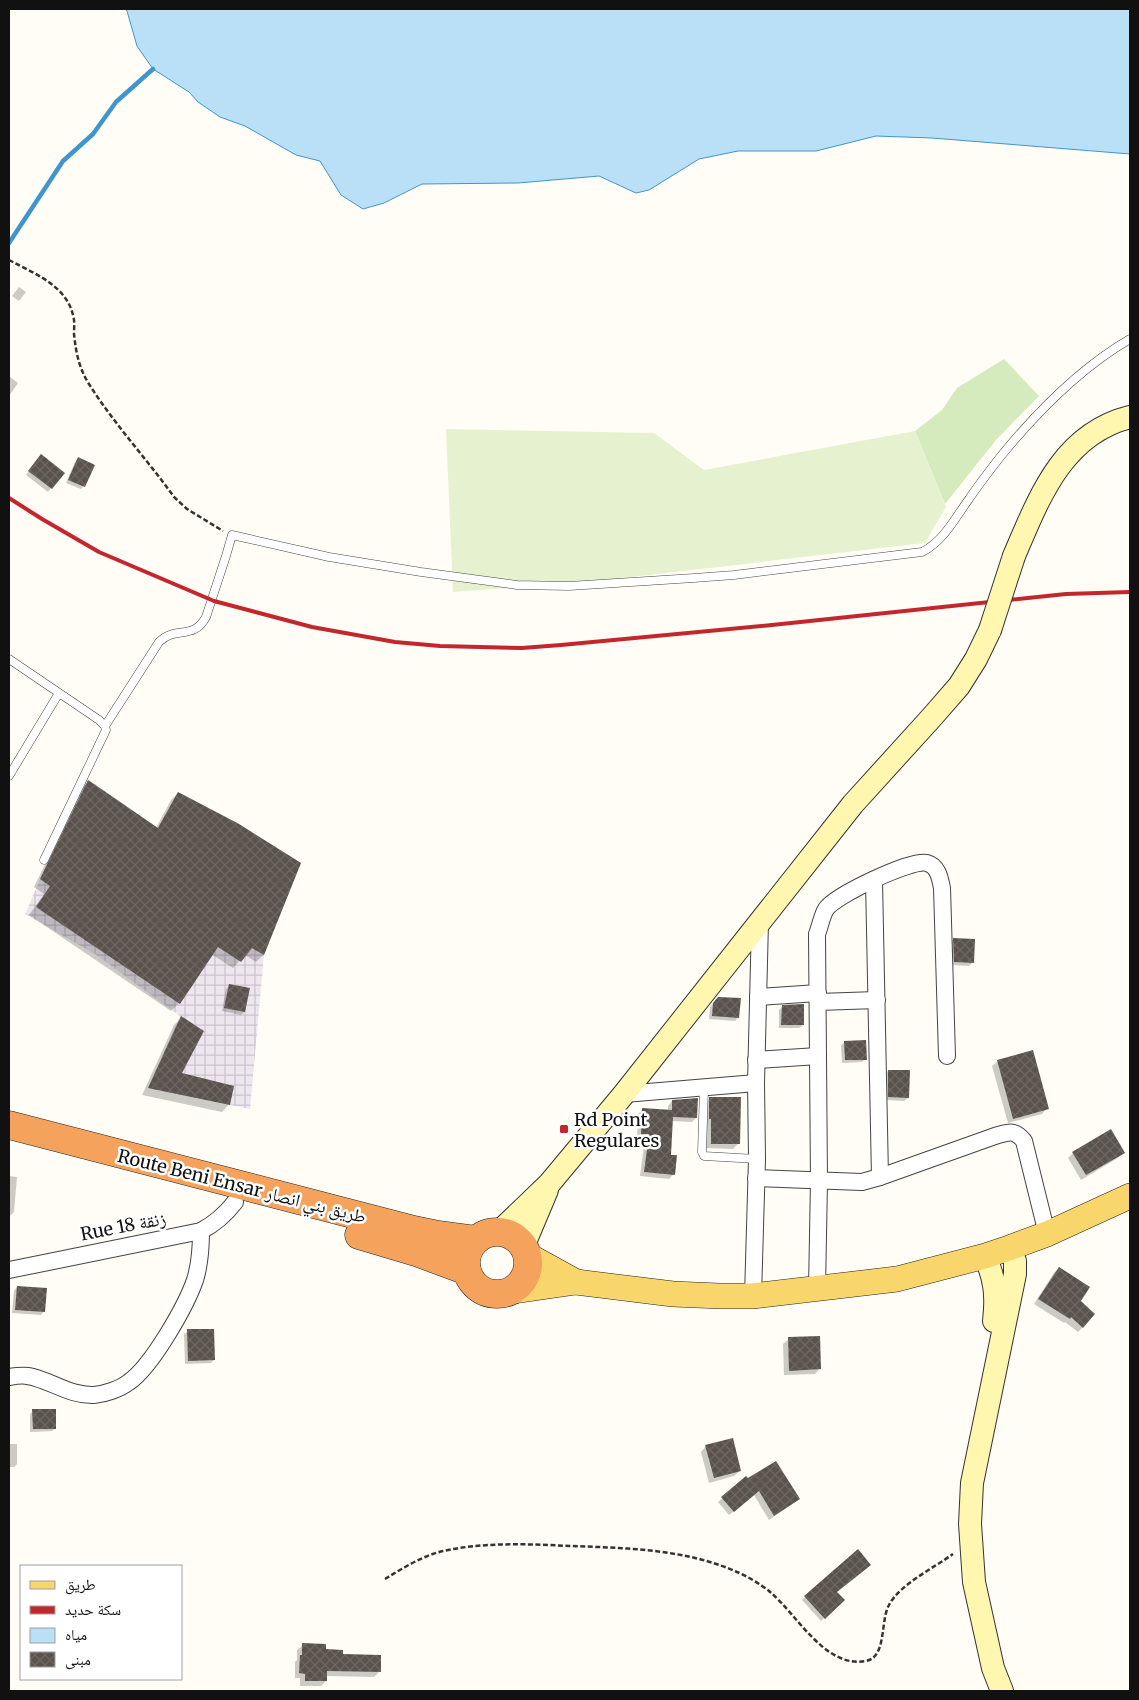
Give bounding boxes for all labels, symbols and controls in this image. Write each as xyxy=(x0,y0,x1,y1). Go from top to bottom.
place label: Rd Point Regulares xyxy=(574,1108,660,1152)
marker: Rd Point Regulares xyxy=(558,1123,570,1135)
street label: Route Beni Ensar طريق بني انصار xyxy=(114,1144,369,1232)
street label: Rue 18 زنقة xyxy=(78,1206,168,1246)
legend xyxy=(20,1565,182,1680)
text: طريق xyxy=(65,1575,96,1595)
text: سكة حديد xyxy=(65,1600,121,1619)
text: مياه xyxy=(65,1625,87,1644)
text: مبنى xyxy=(65,1650,91,1670)

